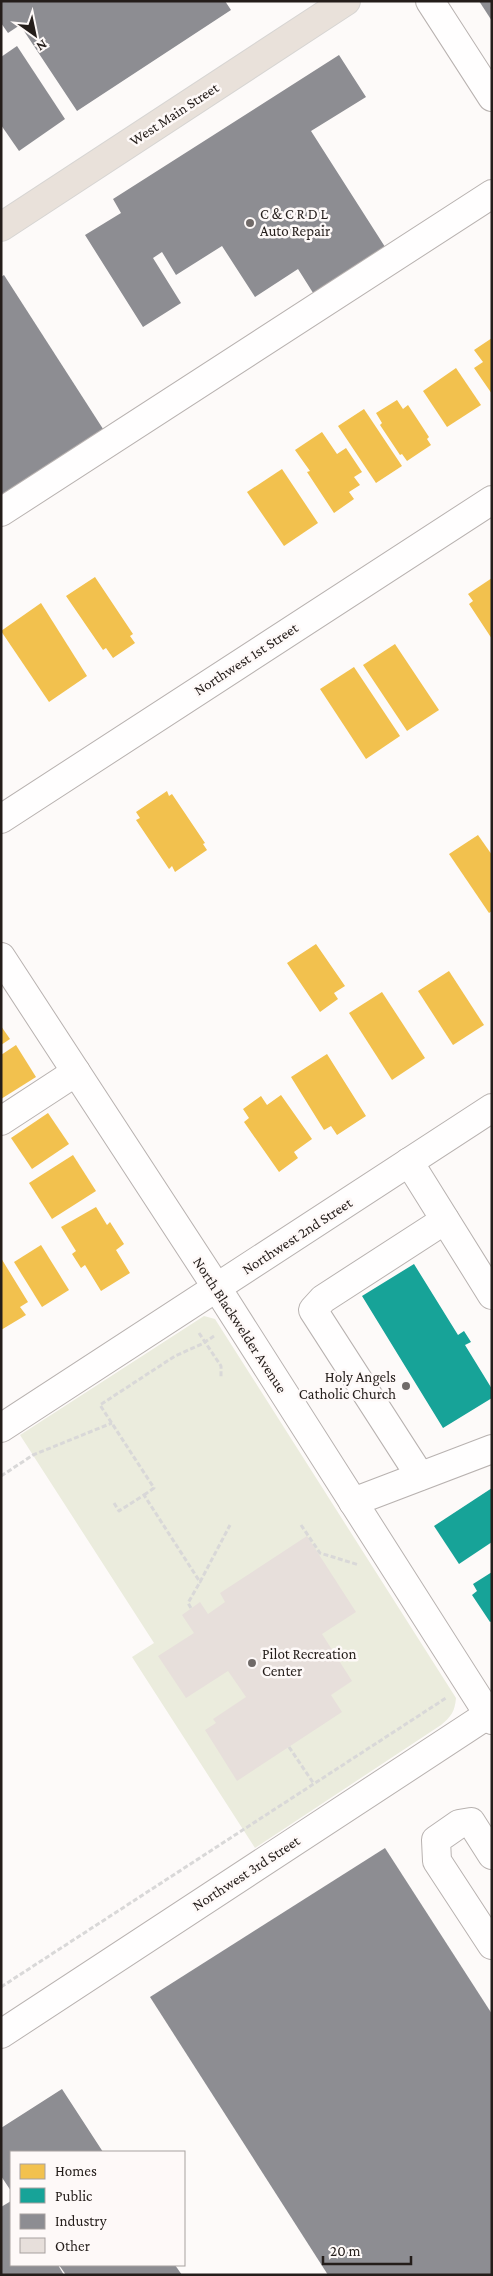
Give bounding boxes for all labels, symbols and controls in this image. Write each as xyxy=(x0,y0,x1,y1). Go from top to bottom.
north arrow xyxy=(10,10,60,60)
text: N xyxy=(33,37,50,55)
street label: West Main Street xyxy=(127,79,222,149)
place label: C & C R D L Auto Repair xyxy=(260,206,331,240)
marker: C & C R D L Auto Repair xyxy=(244,217,256,229)
street label: Northwest 1st Street xyxy=(191,619,302,699)
street label: Northwest 2nd Street xyxy=(239,1194,356,1277)
street label: North Blackwelder Avenue xyxy=(190,1254,290,1396)
place label: Holy Angels Catholic Church xyxy=(299,1369,396,1402)
marker: Holy Angels Catholic Church xyxy=(400,1380,412,1392)
place label: Pilot Recreation Center xyxy=(262,1646,357,1679)
marker: Pilot Recreation Center xyxy=(246,1657,258,1669)
street label: Northwest 3rd Street xyxy=(189,1832,303,1914)
legend xyxy=(10,2151,185,2266)
text: Homes xyxy=(55,2163,97,2179)
text: Public xyxy=(55,2188,93,2204)
text: Industry xyxy=(55,2213,107,2230)
scale bar xyxy=(323,2234,410,2266)
text: Other xyxy=(55,2238,91,2254)
text: 20 m xyxy=(330,2243,361,2259)

